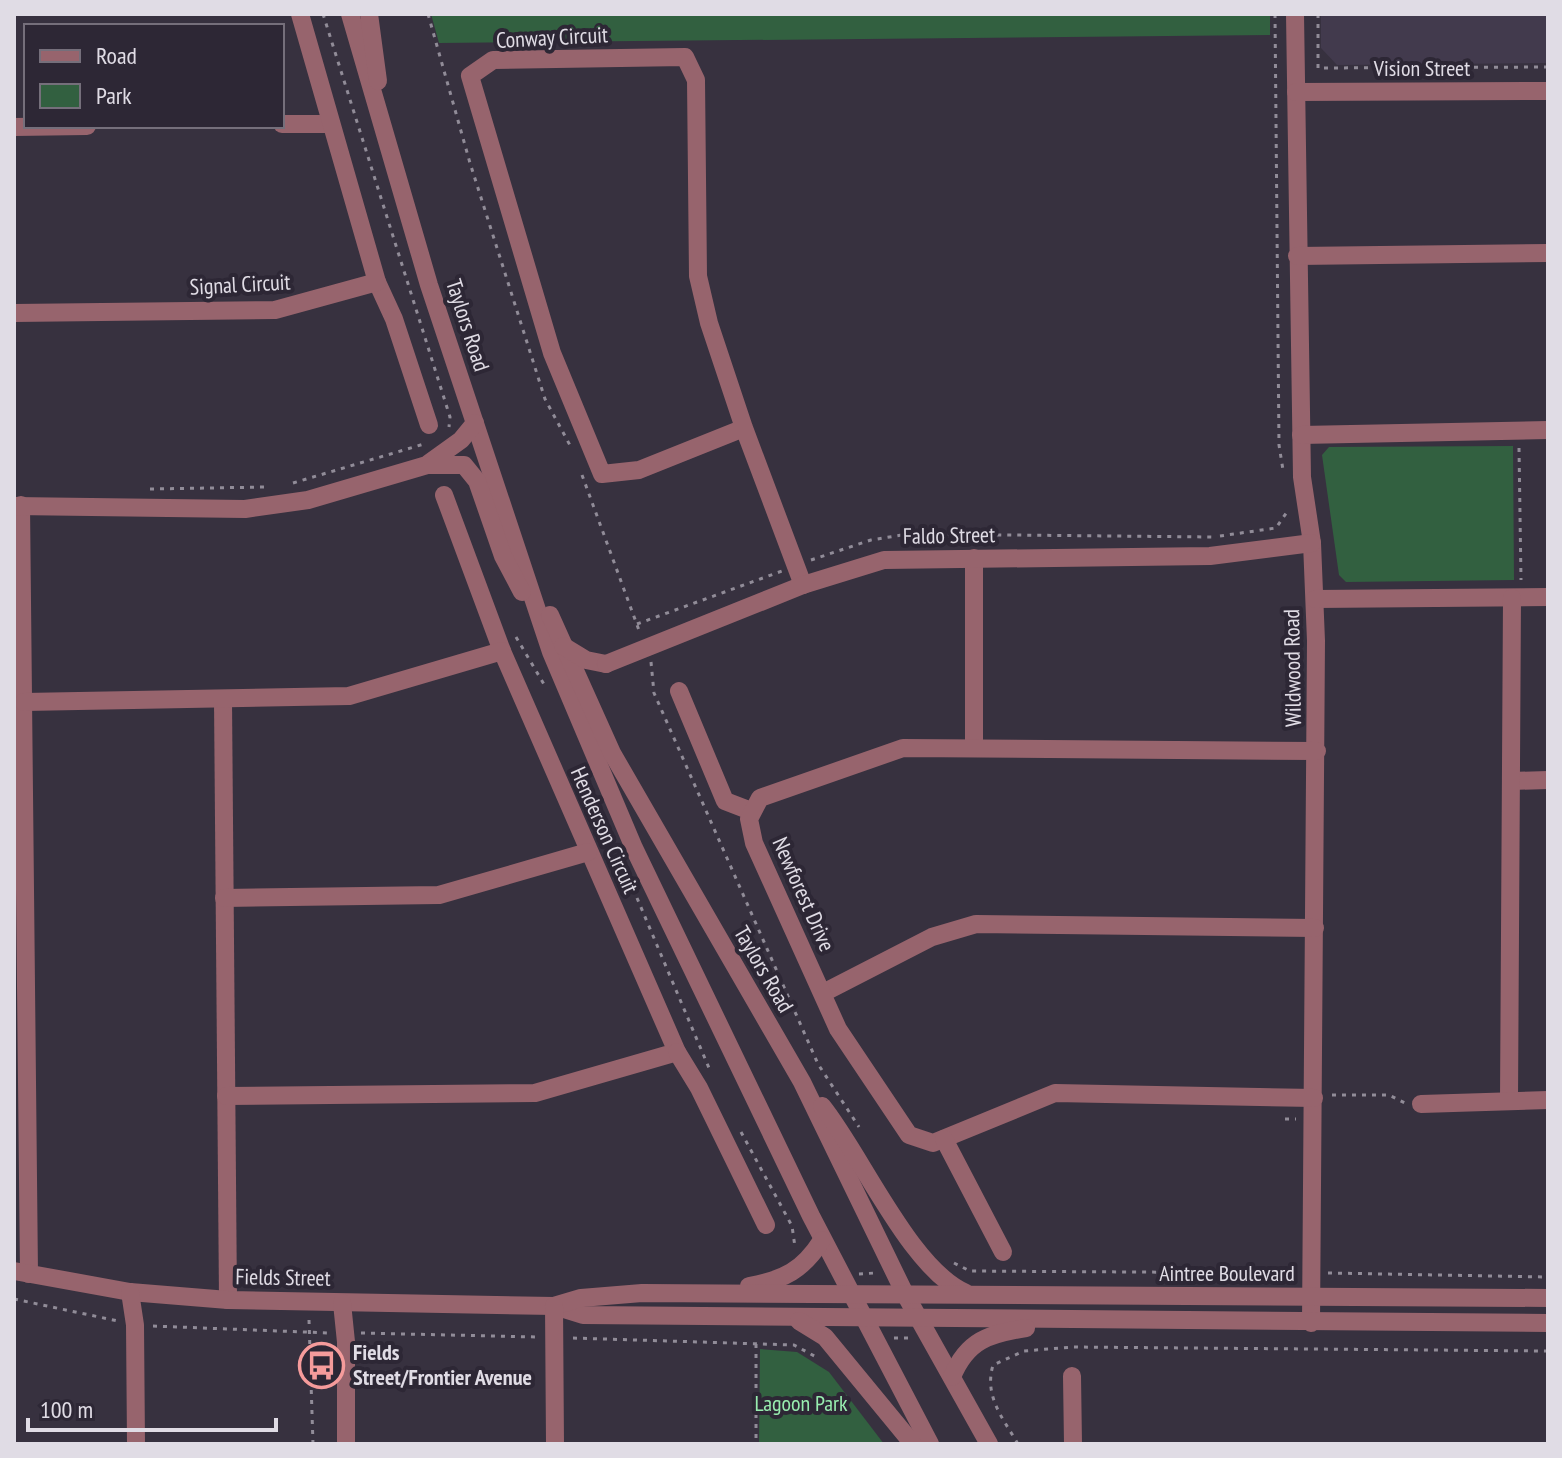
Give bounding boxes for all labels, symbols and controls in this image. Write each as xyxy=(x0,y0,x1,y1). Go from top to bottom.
street label: Conway Circuit xyxy=(495,20,609,54)
legend xyxy=(24,24,284,128)
text: Road xyxy=(96,40,137,71)
street label: Vision Street xyxy=(1373,54,1470,82)
text: Park xyxy=(96,80,132,111)
street label: Signal Circuit xyxy=(189,267,291,301)
street label: Taylors Road xyxy=(440,275,496,375)
street label: Faldo Street xyxy=(903,520,995,550)
street label: Wildwood Road xyxy=(1277,609,1307,727)
street label: Henderson Circuit xyxy=(565,762,645,898)
street label: Newforest Drive xyxy=(766,833,842,955)
street label: Taylors Road xyxy=(728,921,800,1017)
street label: Aintree Boulevard xyxy=(1159,1259,1295,1287)
street label: Fields Street xyxy=(235,1262,331,1292)
place label: Fields Street/Frontier Avenue xyxy=(353,1338,532,1391)
bus stop icon: Fields Street/Frontier Avenue xyxy=(298,1341,346,1389)
scale bar xyxy=(28,1382,276,1432)
park label: Lagoon Park xyxy=(754,1389,848,1417)
text: 100 m xyxy=(40,1394,93,1425)

